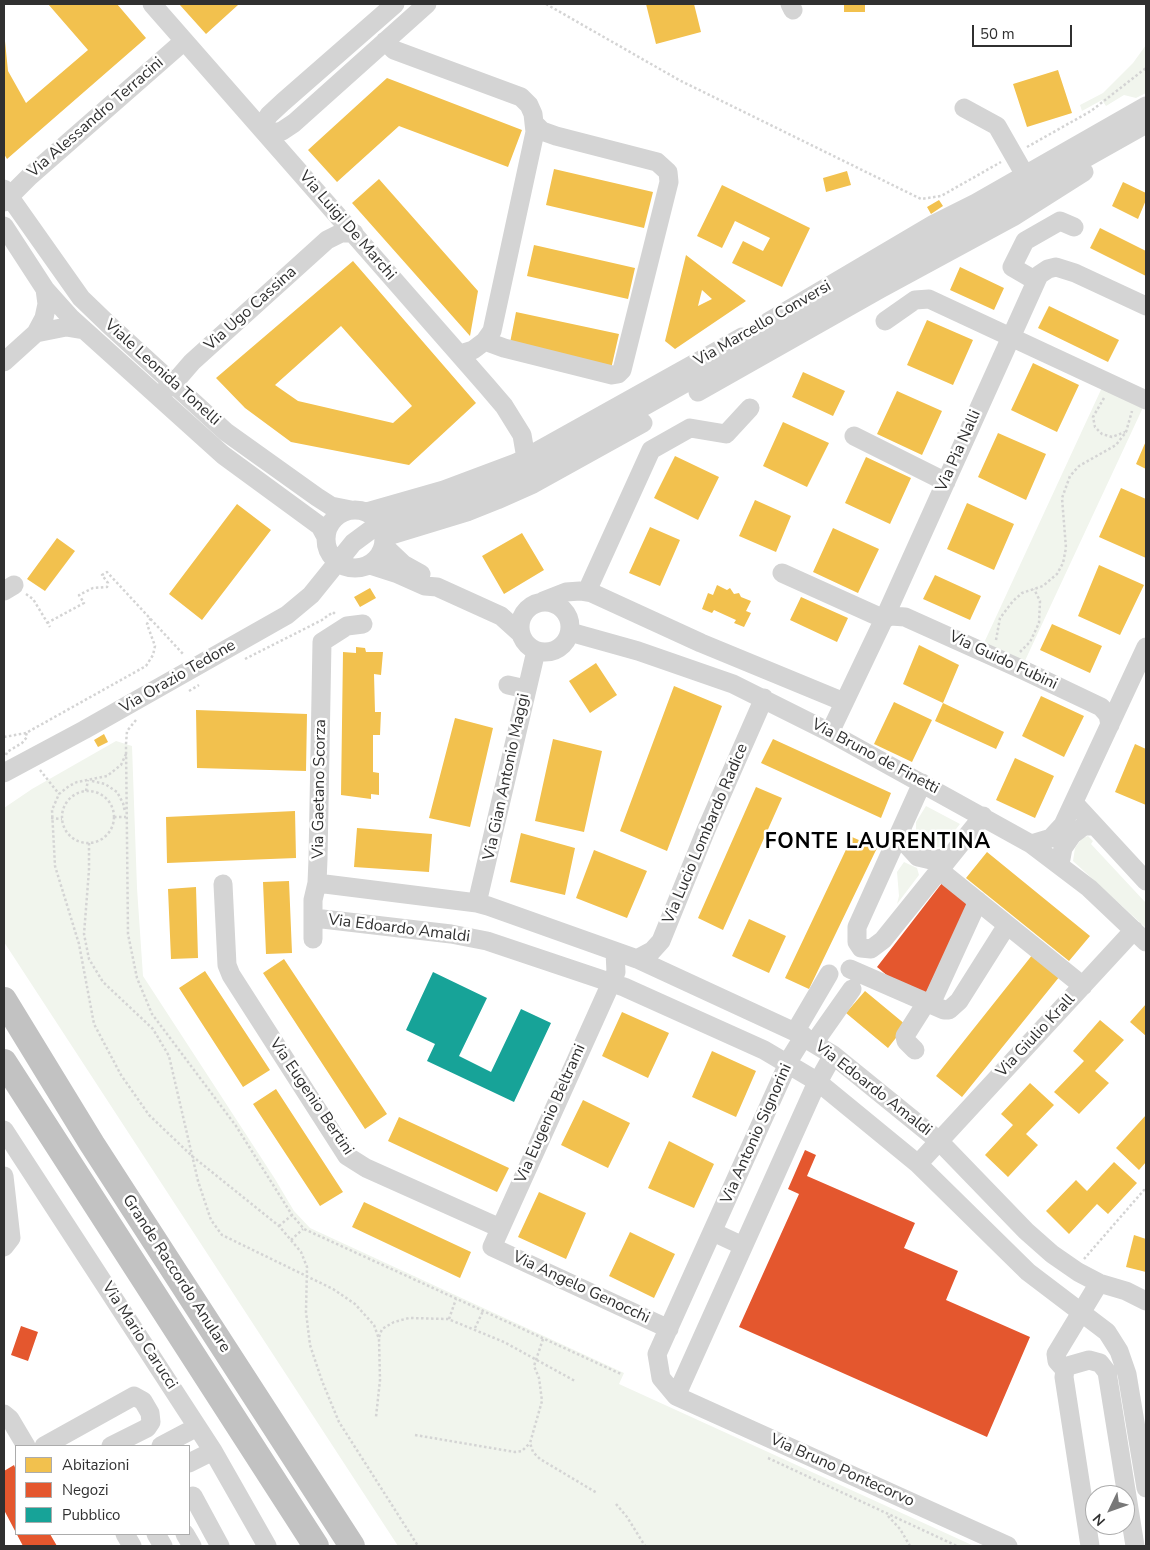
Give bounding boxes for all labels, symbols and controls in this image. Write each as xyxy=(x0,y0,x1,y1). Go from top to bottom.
scale bar xyxy=(975,15,1075,47)
text: 50 m xyxy=(980,24,1015,44)
street label: Via Alessandro Terracini xyxy=(24,54,168,182)
street label: Via Luigi De Marchi xyxy=(294,168,400,284)
street label: Via Ugo Cassina xyxy=(201,263,301,355)
street label: Via Marcello Conversi xyxy=(691,277,835,371)
street label: Viale Leonida Tonelli xyxy=(100,316,224,430)
street label: Via Pia Nalli xyxy=(932,407,986,495)
street label: Via Guido Fubini xyxy=(946,627,1060,695)
street label: Via Orazio Tedone xyxy=(117,636,239,718)
street label: Via Gian Antonio Maggi xyxy=(480,692,534,862)
street label: Via Bruno de Finetti xyxy=(808,715,942,799)
street label: Via Gaetano Scorza xyxy=(309,719,331,859)
street label: Via Lucio Lombardo Radice xyxy=(659,741,753,927)
district label: FONTE LAURENTINA xyxy=(763,830,993,856)
street label: Via Edoardo Amaldi xyxy=(327,911,471,947)
street label: Via Giulio Krall xyxy=(993,990,1079,1082)
street label: Via Eugenio Bertini xyxy=(265,1035,357,1159)
street label: Via Edoardo Amaldi xyxy=(811,1037,935,1141)
street label: Via Eugenio Beltrami xyxy=(512,1041,590,1187)
street label: Via Antonio Signorini xyxy=(717,1061,797,1207)
street label: Grande Raccordo Anulare xyxy=(118,1191,234,1357)
street label: Via Angelo Genocchi xyxy=(509,1248,653,1328)
street label: Via Mario Carucci xyxy=(97,1279,181,1393)
street label: Via Bruno Pontecorvo xyxy=(767,1430,917,1512)
legend xyxy=(15,1445,190,1535)
text: Abitazioni xyxy=(62,1455,129,1475)
text: Negozi xyxy=(62,1480,109,1500)
north arrow xyxy=(1085,1485,1135,1535)
text: Pubblico xyxy=(62,1505,120,1525)
text: N xyxy=(1089,1509,1110,1530)

